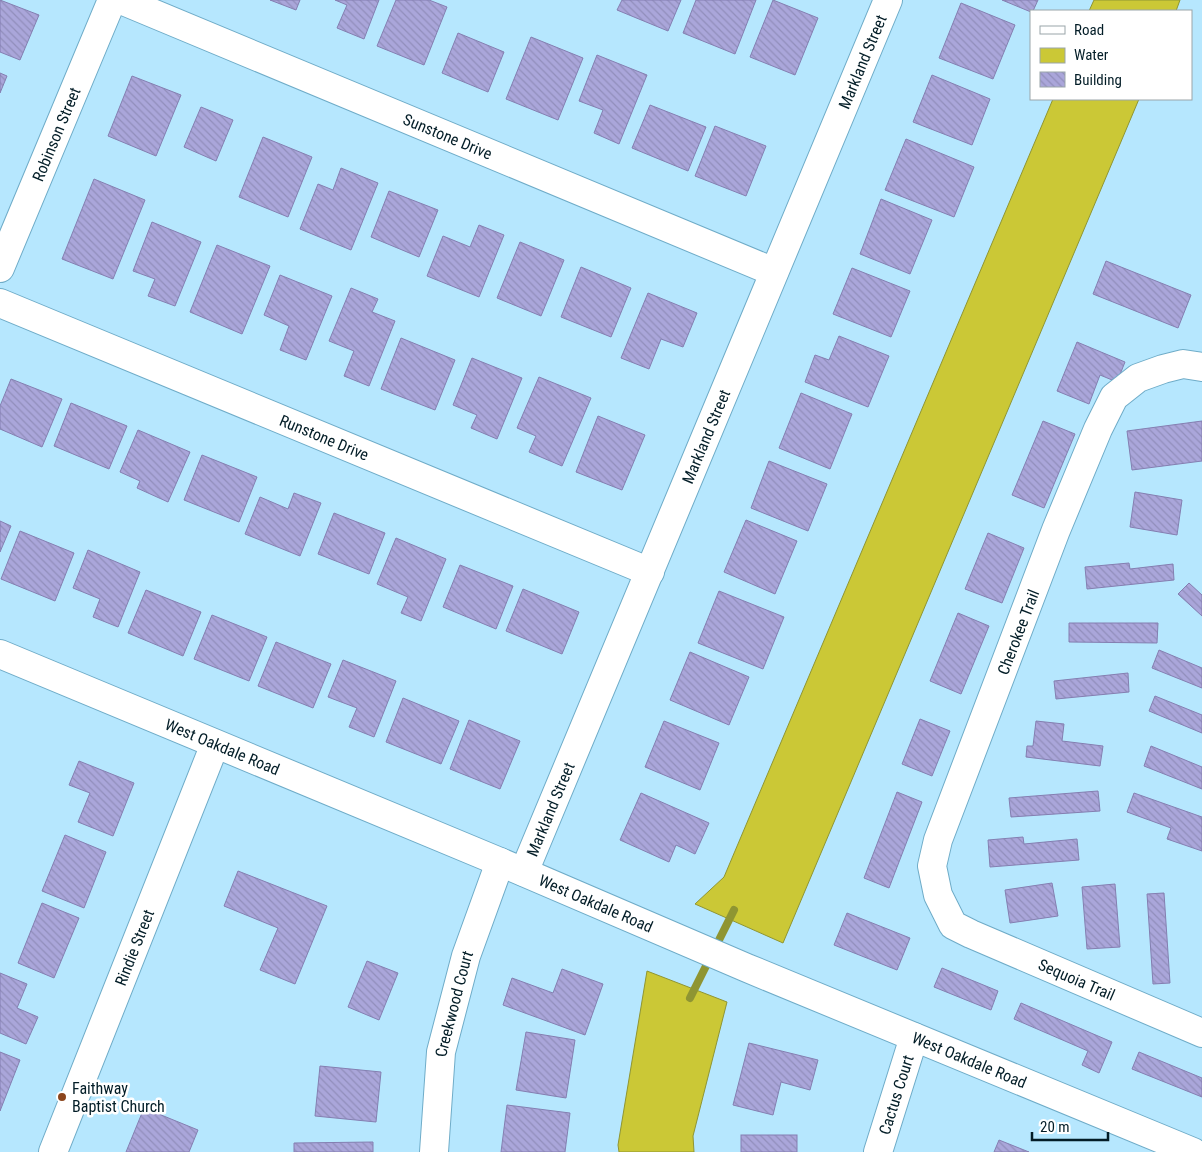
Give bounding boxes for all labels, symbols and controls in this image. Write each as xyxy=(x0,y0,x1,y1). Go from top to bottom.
legend xyxy=(1030,10,1192,100)
street label: Markland Street xyxy=(835,12,891,112)
text: Road xyxy=(1074,21,1104,39)
text: Water xyxy=(1074,46,1109,64)
text: Building xyxy=(1074,71,1122,89)
street label: Robinson Street xyxy=(28,84,85,184)
street label: Sunstone Drive xyxy=(400,110,495,164)
street label: Markland Street xyxy=(678,387,734,486)
street label: Runstone Drive xyxy=(277,411,372,465)
street label: Cherokee Trail xyxy=(994,587,1043,677)
street label: West Oakdale Road xyxy=(162,715,282,779)
street label: Markland Street xyxy=(523,759,579,859)
street label: West Oakdale Road xyxy=(536,871,656,936)
street label: Rindie Street xyxy=(111,907,158,988)
street label: Creekwood Court xyxy=(432,948,477,1057)
street label: Sequoia Trail xyxy=(1035,955,1118,1005)
street label: West Oakdale Road xyxy=(909,1028,1029,1092)
street label: Cactus Court xyxy=(875,1052,918,1137)
place label: Faithway Baptist Church xyxy=(72,1079,165,1116)
marker: Faithway Baptist Church xyxy=(56,1091,68,1103)
scale bar xyxy=(1032,1110,1108,1142)
text: 20 m xyxy=(1040,1118,1070,1136)

